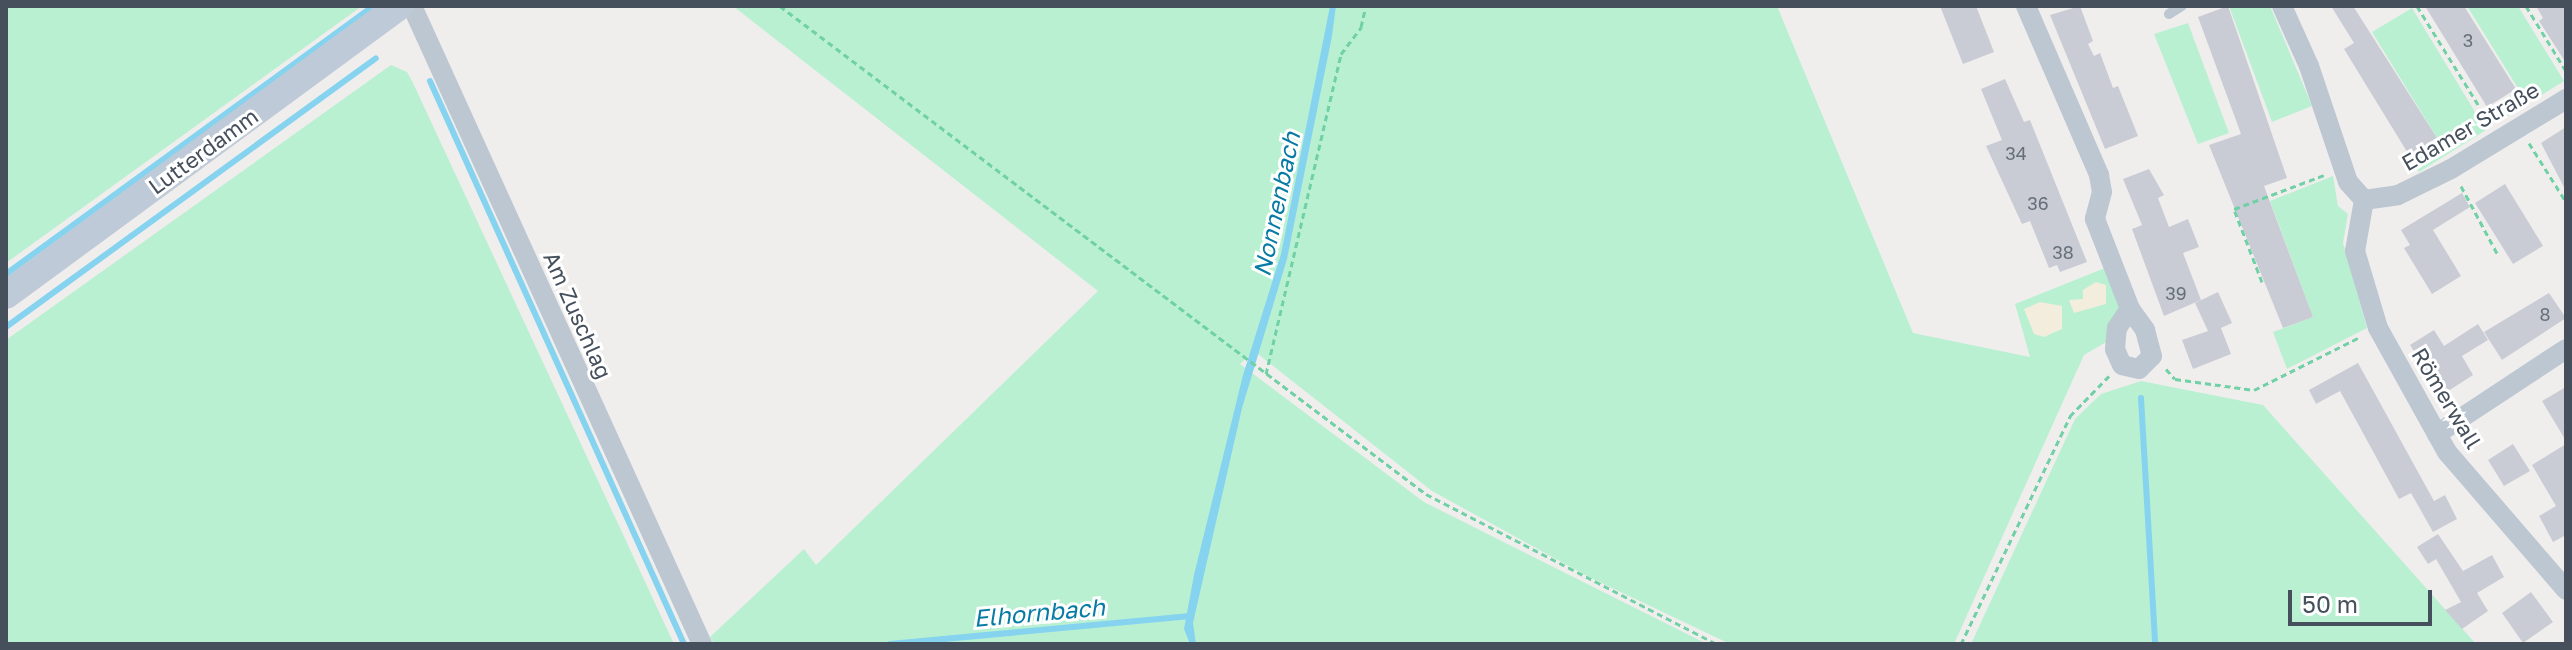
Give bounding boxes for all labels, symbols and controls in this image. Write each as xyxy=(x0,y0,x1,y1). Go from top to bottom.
house number: 3 xyxy=(2463,29,2473,51)
street label: Edamer Straße xyxy=(2397,76,2543,176)
street label: Lutterdamm xyxy=(143,102,263,200)
water label: Nonnenbach xyxy=(1247,129,1305,279)
house number: 34 xyxy=(2005,142,2027,164)
house number: 36 xyxy=(2027,192,2049,214)
house number: 38 xyxy=(2052,241,2074,263)
street label: Am Zuschlag xyxy=(538,248,618,382)
house number: 39 xyxy=(2165,282,2187,304)
house number: 8 xyxy=(2540,303,2550,325)
street label: Römerwall xyxy=(2407,343,2487,453)
scale bar xyxy=(2292,574,2436,624)
text: 50 m xyxy=(2302,589,2358,618)
water label: Elhornbach xyxy=(972,592,1106,632)

